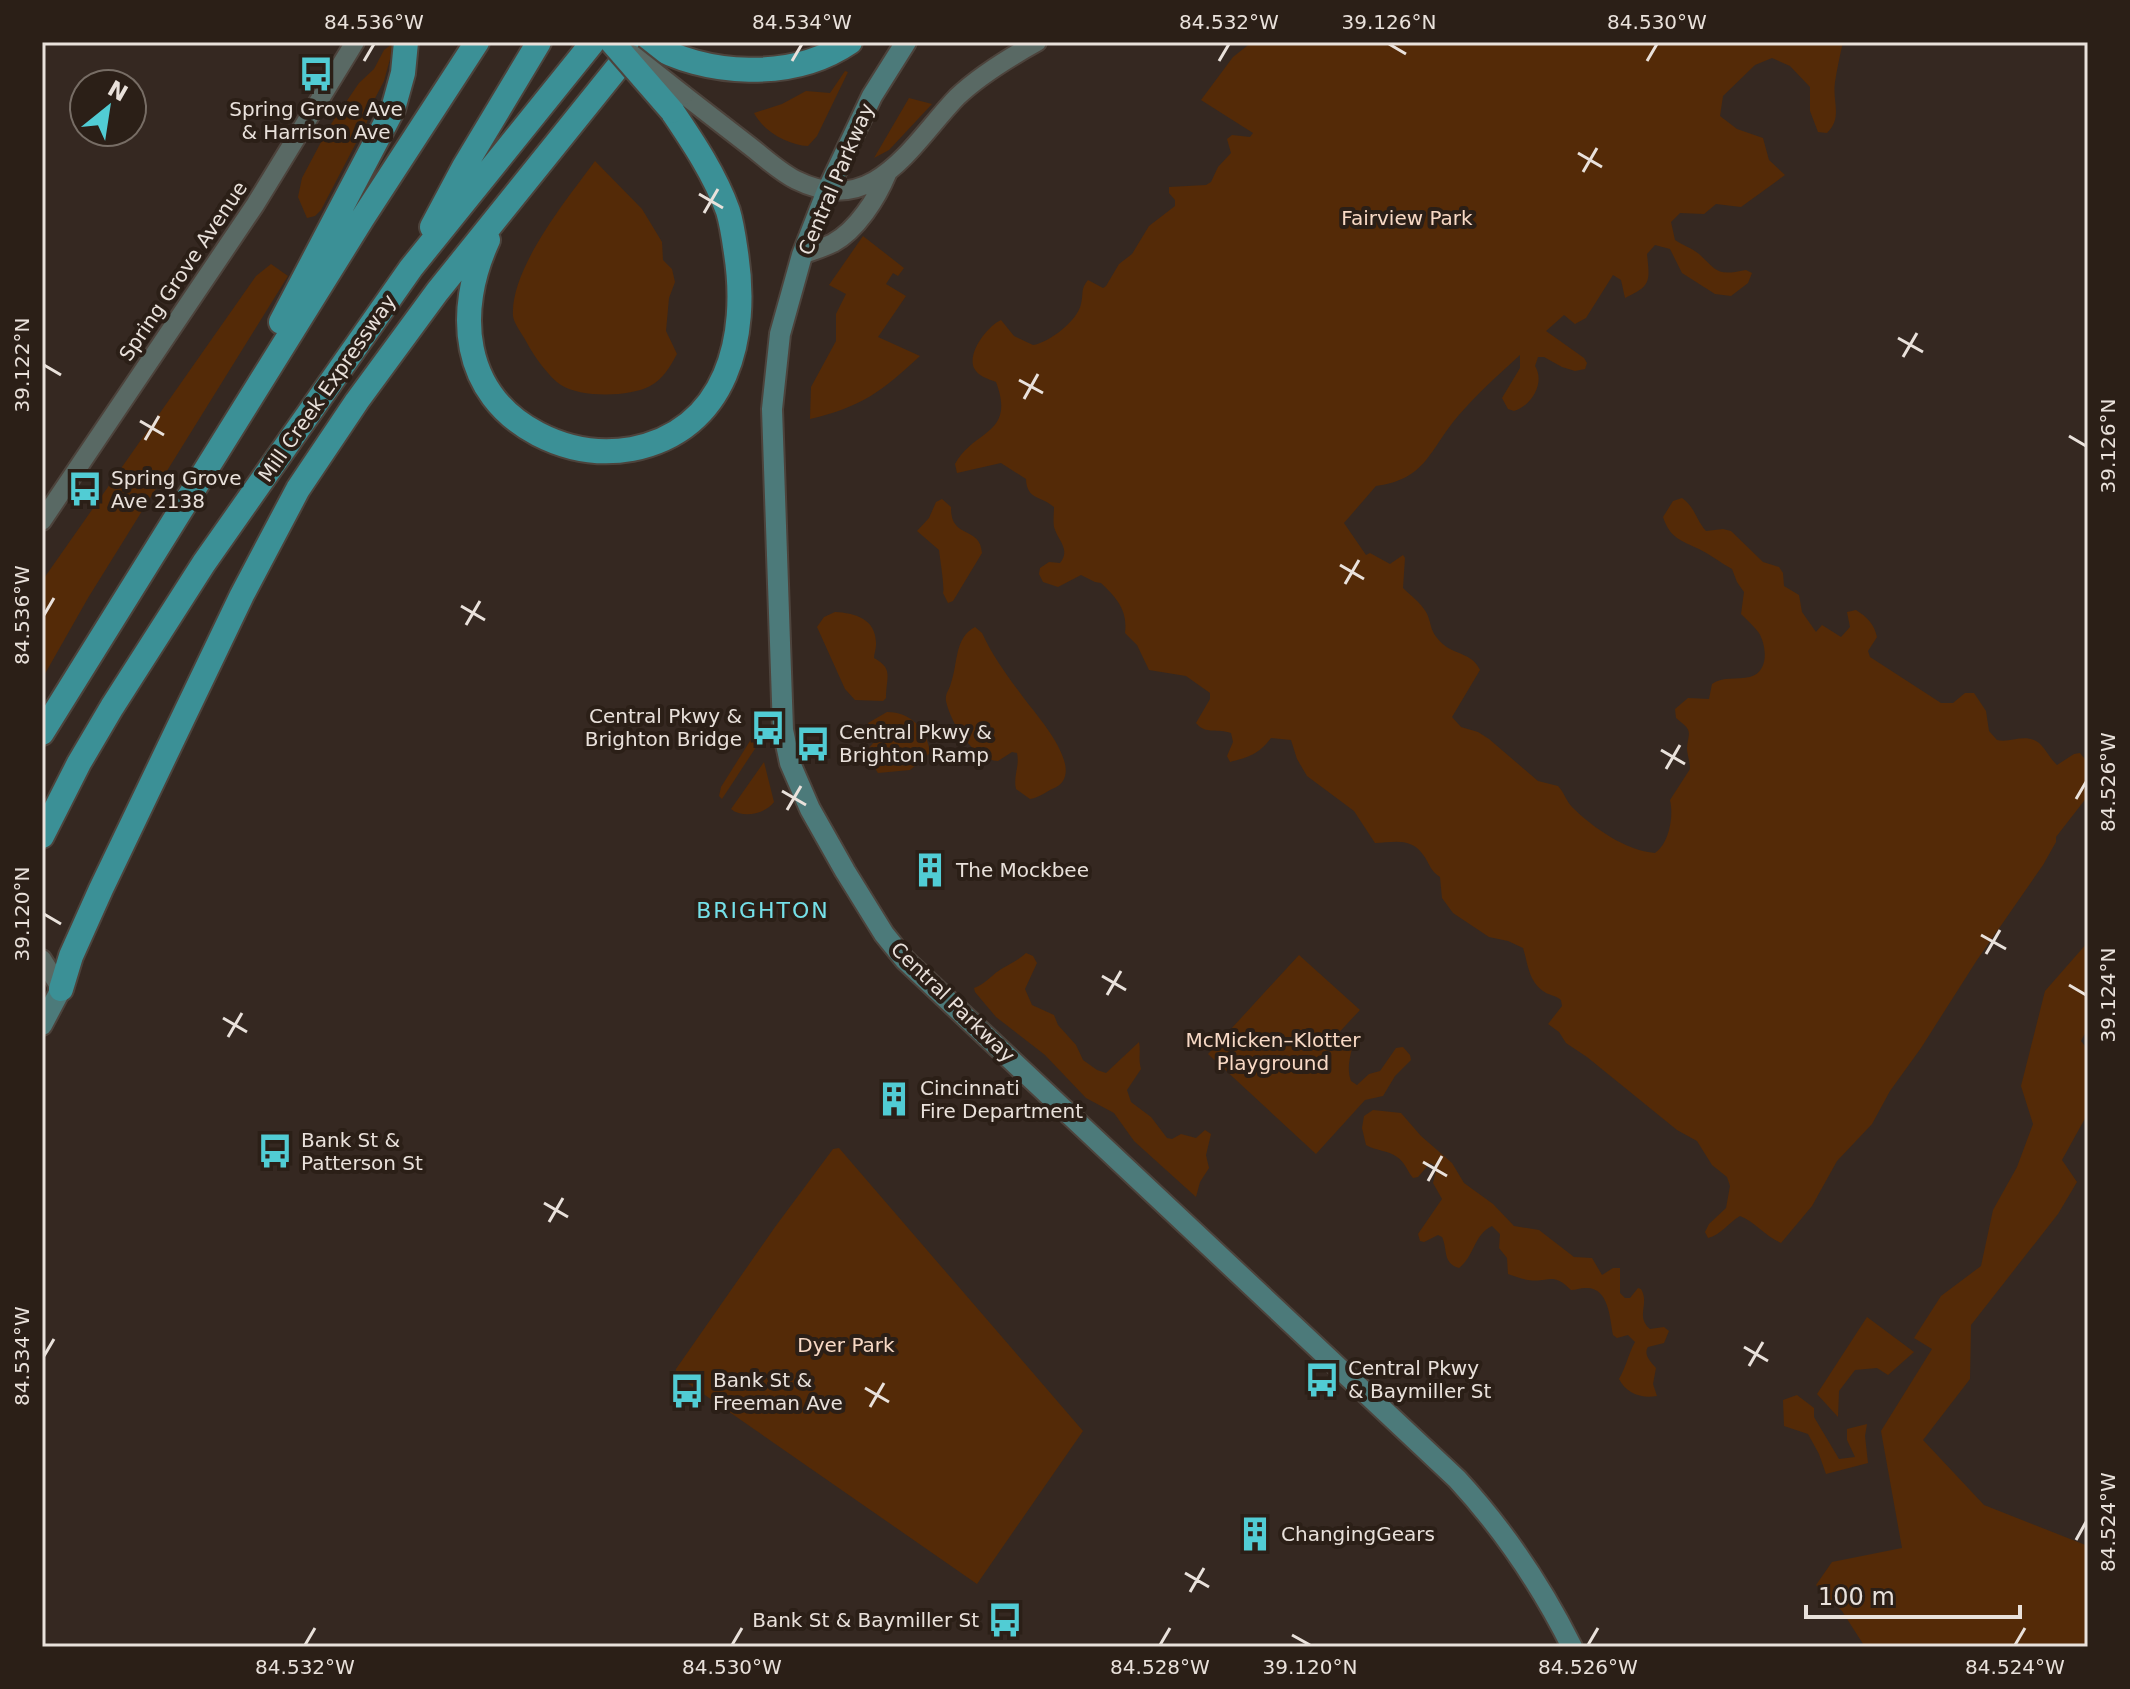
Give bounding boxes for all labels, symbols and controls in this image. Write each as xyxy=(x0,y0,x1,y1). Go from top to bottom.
text: 84.536°W xyxy=(324,10,424,34)
text: 84.534°W xyxy=(752,10,852,34)
text: 84.532°W xyxy=(1179,10,1279,34)
text: 39.126°N xyxy=(1342,10,1436,34)
text: 84.530°W xyxy=(1607,10,1707,34)
bus stop icon: Spring Grove Ave & Harrison Ave xyxy=(297,55,335,93)
north arrow xyxy=(68,68,148,148)
text: N xyxy=(104,76,132,107)
place label: Spring Grove Ave & Harrison Ave xyxy=(229,97,403,144)
street label: Central Parkway xyxy=(793,99,879,259)
street label: Spring Grove Avenue xyxy=(114,177,252,365)
park label: Fairview Park xyxy=(1341,206,1473,230)
street label: Mill Creek Expressway xyxy=(253,290,401,486)
text: 39.122°N xyxy=(10,318,34,412)
text: 39.126°N xyxy=(2096,399,2120,493)
place label: Spring Grove Ave 2138 xyxy=(111,466,242,513)
bus stop icon: Spring Grove Ave 2138 xyxy=(66,470,104,508)
text: 84.536°W xyxy=(10,565,34,665)
place label: Central Pkwy & Brighton Bridge xyxy=(585,704,742,751)
bus stop icon: Central Pkwy & Brighton Bridge xyxy=(749,709,787,747)
place label: Central Pkwy & Brighton Ramp xyxy=(839,720,992,767)
bus stop icon: Central Pkwy & Brighton Ramp xyxy=(794,725,832,763)
text: 84.526°W xyxy=(2096,732,2120,832)
building icon: The Mockbee xyxy=(911,851,949,889)
place label: The Mockbee xyxy=(955,858,1089,882)
text: 39.120°N xyxy=(10,867,34,961)
district label: BRIGHTON xyxy=(696,898,830,923)
street label: Central Parkway xyxy=(886,937,1020,1067)
text: 39.124°N xyxy=(2096,948,2120,1042)
park label: McMicken–Klotter Playground xyxy=(1185,1028,1361,1075)
place label: Cincinnati Fire Department xyxy=(920,1076,1083,1123)
building icon: Cincinnati Fire Department xyxy=(875,1080,913,1118)
place label: Bank St & Patterson St xyxy=(301,1128,423,1175)
bus stop icon: Bank St & Patterson St xyxy=(256,1132,294,1170)
text: 84.534°W xyxy=(10,1306,34,1406)
park label: Dyer Park xyxy=(797,1333,895,1357)
place label: Central Pkwy & Baymiller St xyxy=(1348,1356,1491,1403)
bus stop icon: Central Pkwy & Baymiller St xyxy=(1303,1361,1341,1399)
place label: Bank St & Freeman Ave xyxy=(713,1368,843,1415)
bus stop icon: Bank St & Freeman Ave xyxy=(668,1372,706,1410)
text: 84.524°W xyxy=(2096,1472,2120,1572)
building icon: ChangingGears xyxy=(1236,1515,1274,1553)
place label: ChangingGears xyxy=(1281,1522,1435,1546)
scale bar xyxy=(1806,1569,2020,1619)
text: 100 m xyxy=(1818,1583,1895,1611)
bus stop icon: Bank St & Baymiller St xyxy=(986,1601,1024,1639)
place label: Bank St & Baymiller St xyxy=(752,1608,979,1632)
text: 84.532°W xyxy=(255,1655,355,1679)
text: 84.530°W xyxy=(682,1655,782,1679)
text: 84.528°W xyxy=(1110,1655,1210,1679)
text: 39.120°N xyxy=(1263,1655,1357,1679)
text: 84.526°W xyxy=(1538,1655,1638,1679)
text: 84.524°W xyxy=(1965,1655,2065,1679)

